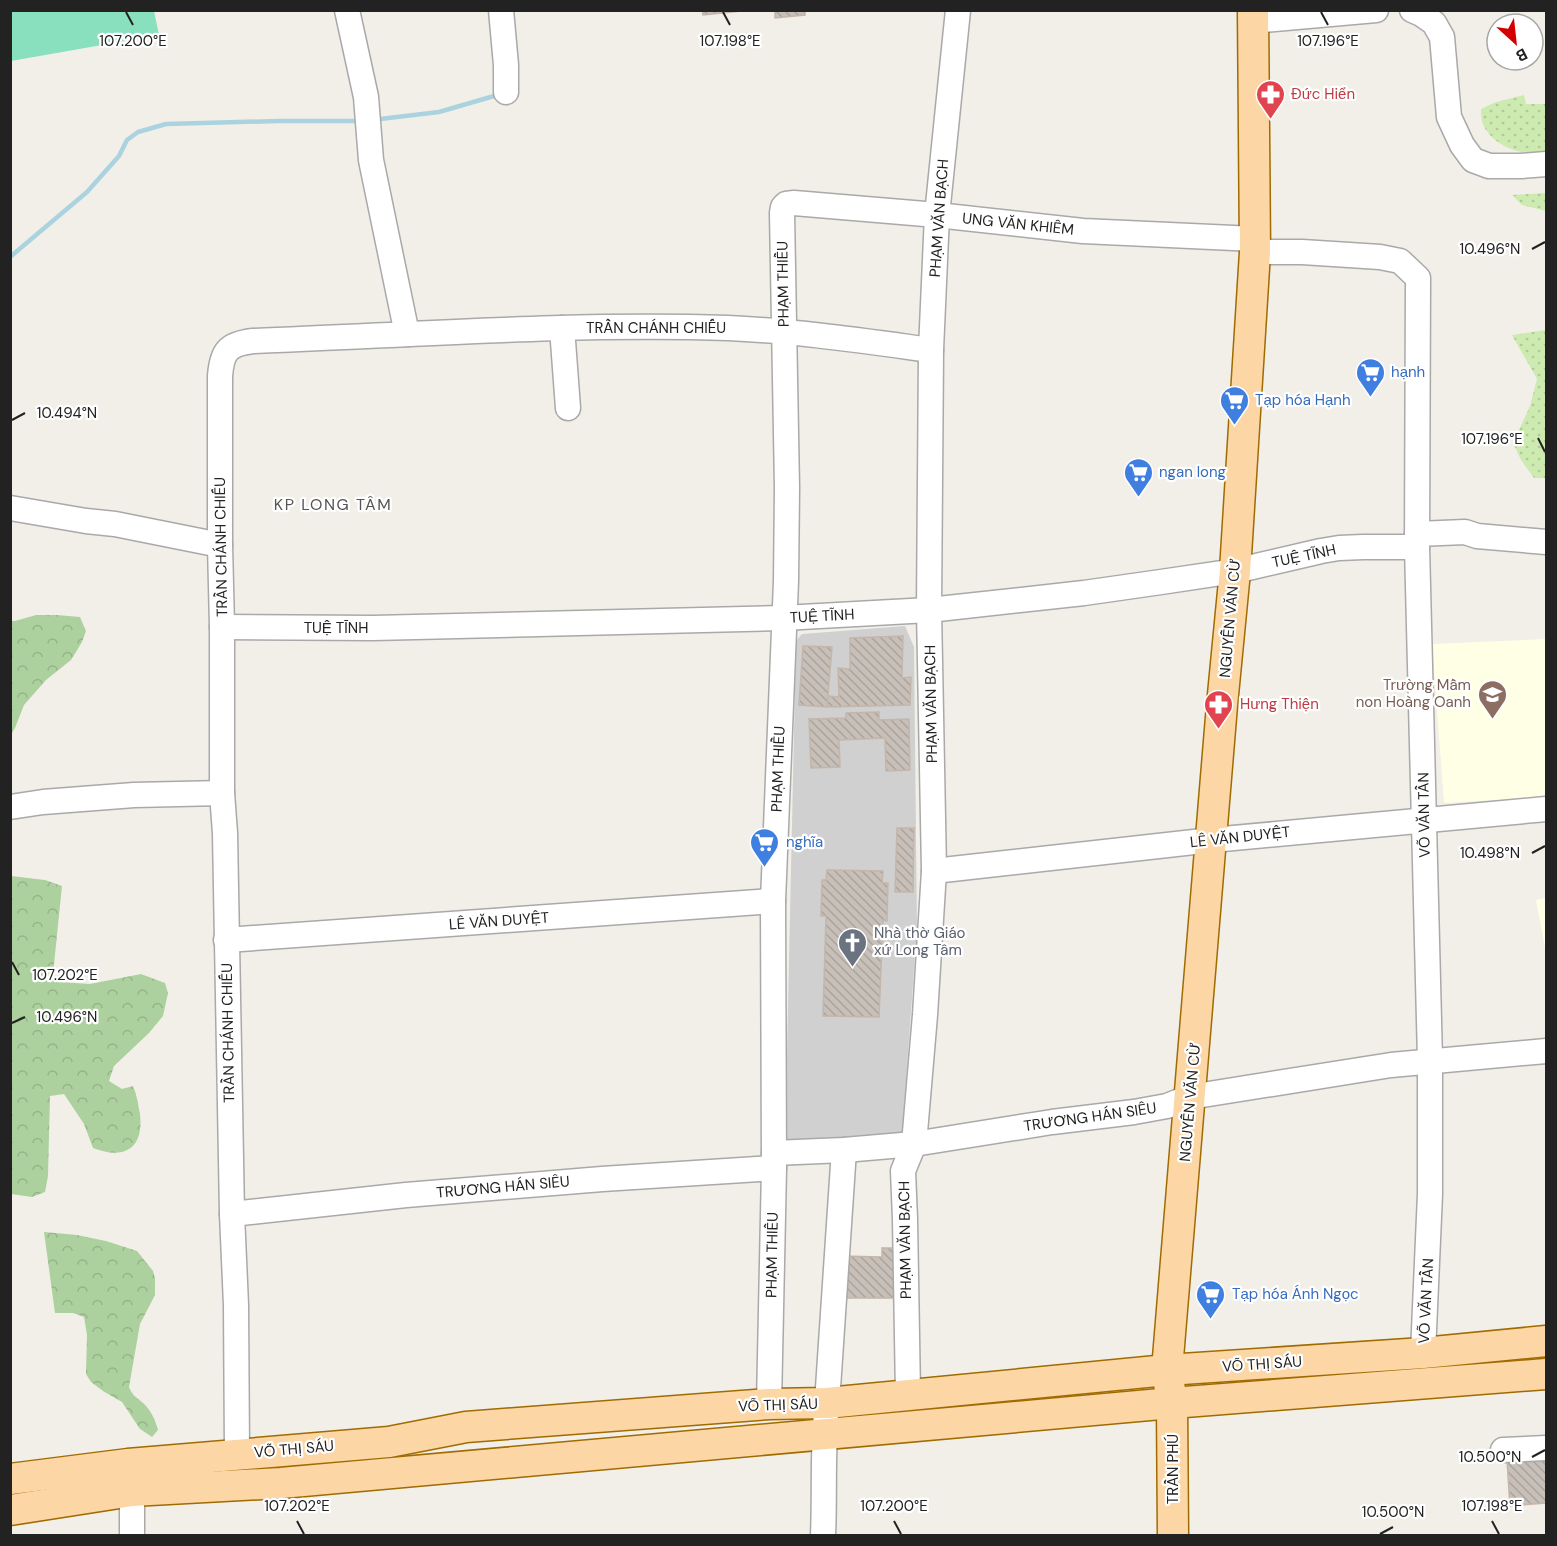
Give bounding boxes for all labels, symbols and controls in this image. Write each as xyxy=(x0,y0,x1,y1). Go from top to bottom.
north arrow xyxy=(1485,12,1545,72)
text: 107.200°E xyxy=(99,31,167,51)
text: 107.198°E xyxy=(699,31,761,51)
text: 107.196°E xyxy=(1297,31,1359,51)
text: B xyxy=(1512,43,1531,67)
pharmacy icon: Đức Hiển xyxy=(1254,78,1286,120)
place label: Đức Hiển xyxy=(1291,84,1355,104)
street label: PHẠM VĂN BẠCH xyxy=(925,158,953,278)
street label: UNG VĂN KHIÊM xyxy=(961,208,1075,240)
text: 10.496°N xyxy=(1460,239,1520,259)
street label: PHẠM THIỀU xyxy=(772,241,794,327)
street label: TRẦN CHÁNH CHIẾU xyxy=(586,318,726,338)
supermarket icon: hạnh xyxy=(1354,356,1386,398)
place label: hạnh xyxy=(1391,362,1425,382)
supermarket icon: Tạp hóa Hạnh xyxy=(1218,384,1250,426)
place label: Tạp hóa Hạnh xyxy=(1255,390,1351,410)
text: 10.494°N xyxy=(37,403,97,423)
text: 107.196°E xyxy=(1461,429,1523,449)
supermarket icon: ngan long xyxy=(1122,456,1154,498)
place label: ngan long xyxy=(1159,462,1226,482)
street label: TRẦN CHÁNH CHIẾU xyxy=(210,477,232,617)
district label: KP LONG TÂM xyxy=(274,494,392,515)
street label: TUỆ TĨNH xyxy=(1270,539,1338,573)
street label: NGUYỄN VĂN CỪ xyxy=(1215,557,1245,678)
street label: TUỆ TĨNH xyxy=(789,604,855,628)
street label: TUỆ TĨNH xyxy=(304,618,368,638)
street label: PHẠM VĂN BẠCH xyxy=(920,645,942,763)
place label: Trường Mầm non Hoàng Oanh xyxy=(1356,675,1471,712)
school or university icon: Trường Mầm non Hoàng Oanh xyxy=(1476,678,1508,720)
pharmacy icon: Hưng Thiện xyxy=(1203,688,1235,730)
place label: Hưng Thiện xyxy=(1240,694,1319,714)
street label: PHẠM THIỀU xyxy=(767,726,789,812)
street label: VÕ VĂN TẦN xyxy=(1413,772,1435,858)
street label: LÊ VĂN DUYỆT xyxy=(1189,822,1291,852)
supermarket icon: nghĩa xyxy=(749,826,781,868)
place label: nghĩa xyxy=(786,832,823,852)
text: 10.498°N xyxy=(1460,843,1520,863)
street label: LÊ VĂN DUYỆT xyxy=(448,908,550,934)
place label: Nhà thờ Giáo xứ Long Tâm xyxy=(874,923,966,960)
church icon: Nhà thờ Giáo xứ Long Tâm xyxy=(837,926,869,968)
street label: TRẦN CHÁNH CHIẾU xyxy=(217,963,239,1103)
text: 107.202°E xyxy=(32,965,98,985)
text: 10.496°N xyxy=(37,1007,97,1027)
street label: NGUYỄN VĂN CỪ xyxy=(1175,1041,1205,1162)
street label: TRƯƠNG HÁN SIÊU xyxy=(1022,1098,1158,1136)
street label: TRƯƠNG HÁN SIÊU xyxy=(436,1171,570,1203)
street label: PHẠM VĂN BẠCH xyxy=(894,1181,916,1299)
street label: PHẠM THIỀU xyxy=(761,1212,783,1298)
street label: VÕ VĂN TẦN xyxy=(1414,1258,1438,1344)
supermarket icon: Tạp hóa Ánh Ngọc xyxy=(1195,1278,1227,1320)
place label: Tạp hóa Ánh Ngọc xyxy=(1232,1284,1359,1304)
street label: VÕ THỊ SÁU xyxy=(1221,1351,1303,1377)
street label: VÕ THỊ SÁU xyxy=(738,1394,818,1416)
street label: TRẦN PHÚ xyxy=(1163,1434,1183,1504)
street label: VÕ THỊ SÁU xyxy=(253,1436,335,1462)
text: 10.500°N xyxy=(1459,1447,1521,1467)
text: 107.202°E xyxy=(264,1496,330,1516)
text: 107.200°E xyxy=(860,1496,928,1516)
text: 107.198°E xyxy=(1461,1496,1523,1516)
text: 10.500°N xyxy=(1362,1502,1424,1522)

